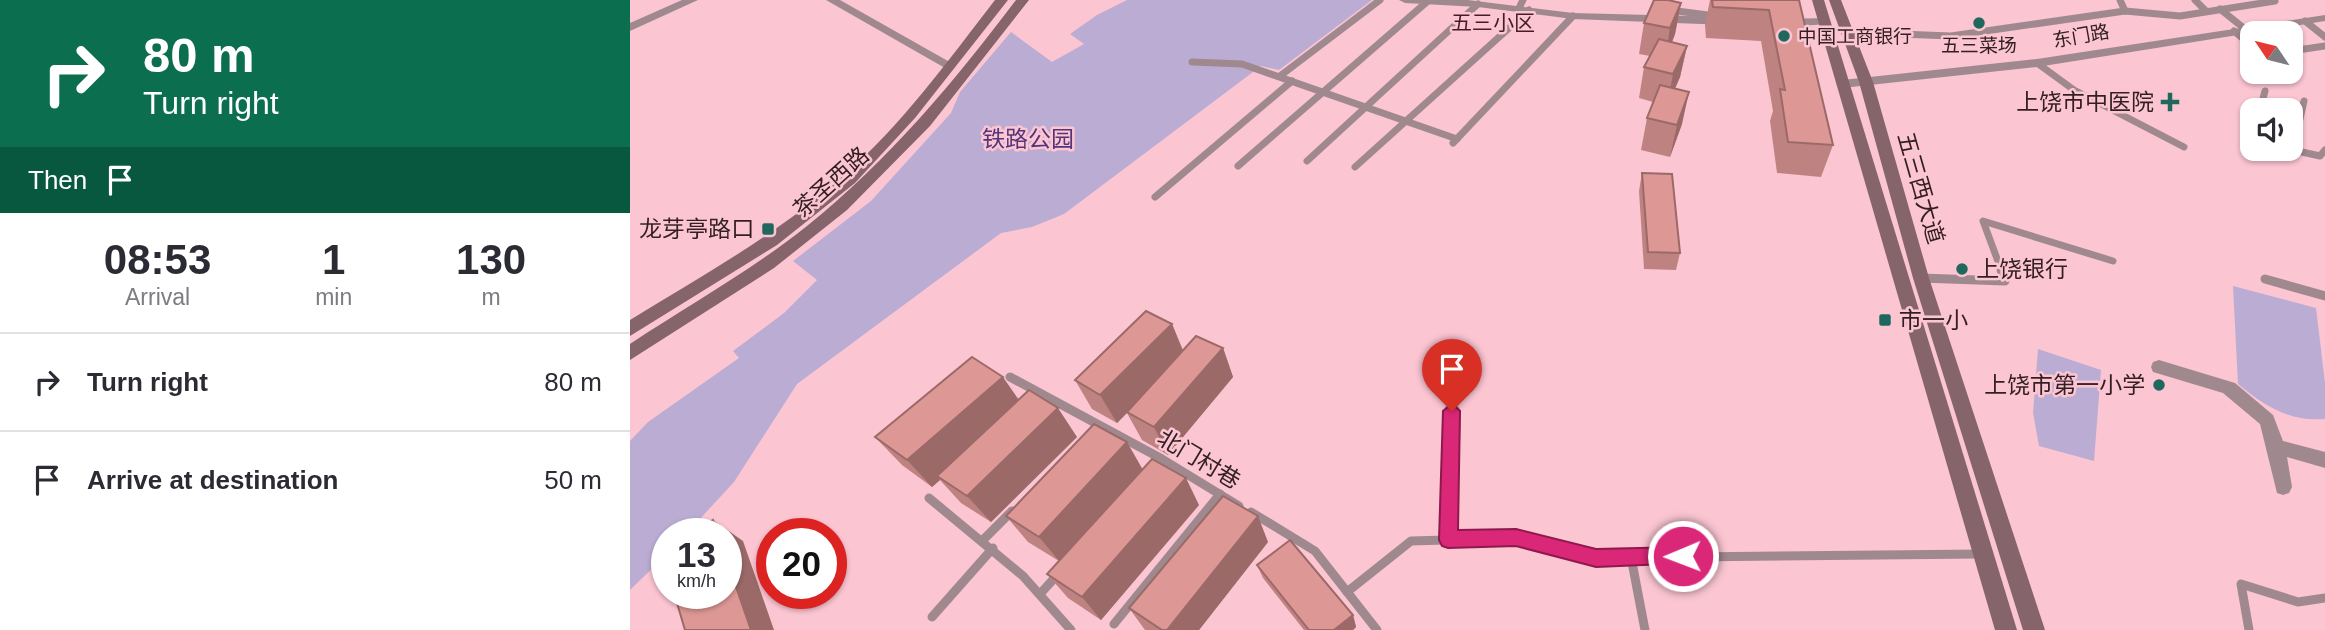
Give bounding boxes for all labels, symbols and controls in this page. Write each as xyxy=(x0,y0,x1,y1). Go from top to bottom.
district label: 五三小区 xyxy=(1451,11,1535,34)
marker: 五三菜场 xyxy=(1971,15,1987,31)
street label: 东门路 xyxy=(2051,21,2111,51)
north arrow xyxy=(2240,21,2303,84)
map controls xyxy=(2240,21,2303,161)
place label: 中国工商银行 xyxy=(1798,26,1912,47)
icon: right xyxy=(28,28,119,119)
text: 80 m xyxy=(143,28,255,82)
marker: 中国工商银行 xyxy=(1776,28,1792,44)
place label: 五三菜场 xyxy=(1941,35,2017,56)
text: Turn right xyxy=(143,85,279,121)
place label: 上饶市中医院 xyxy=(2016,89,2154,115)
marker: 上饶市中医院 xyxy=(2160,92,2180,112)
button: sound xyxy=(2240,98,2303,161)
park label: 铁路公园 xyxy=(982,126,1074,152)
street label: 五三西大道 xyxy=(1893,129,1949,247)
street label: 茶圣西路 xyxy=(788,142,874,222)
icon: arrive xyxy=(101,161,139,199)
text: Then xyxy=(28,165,87,195)
place label: 龙芽亭路口 xyxy=(639,216,754,242)
marker: 龙芽亭路口 xyxy=(760,221,776,237)
text: 08:53 xyxy=(104,236,211,283)
text: 1 xyxy=(322,236,345,283)
text: 130 xyxy=(456,236,526,283)
place label: 上饶银行 xyxy=(1976,256,2068,282)
marker: 上饶银行 xyxy=(1954,261,1970,277)
text: Arrival xyxy=(125,284,190,310)
text: min xyxy=(315,284,352,310)
text: m xyxy=(482,284,501,310)
place label: 市一小 xyxy=(1899,307,1968,333)
marker: 市一小 xyxy=(1877,312,1893,328)
pin xyxy=(1422,339,1482,411)
icon: arrive xyxy=(1433,350,1471,388)
icon: right xyxy=(28,363,66,401)
text: Turn right xyxy=(87,367,208,397)
text: 80 m xyxy=(544,367,602,397)
place label: 上饶市第一小学 xyxy=(1984,372,2145,398)
marker: 上饶市第一小学 xyxy=(2151,377,2167,393)
street label: 北门村巷 xyxy=(1153,424,1245,494)
icon: arrive xyxy=(28,461,66,499)
text: Arrive at destination xyxy=(87,465,338,495)
text: 50 m xyxy=(544,465,602,495)
speed limit sign: 20 xyxy=(756,518,847,609)
position arrow xyxy=(1646,519,1720,593)
text: 13 xyxy=(677,535,716,574)
text: km/h xyxy=(677,571,716,591)

